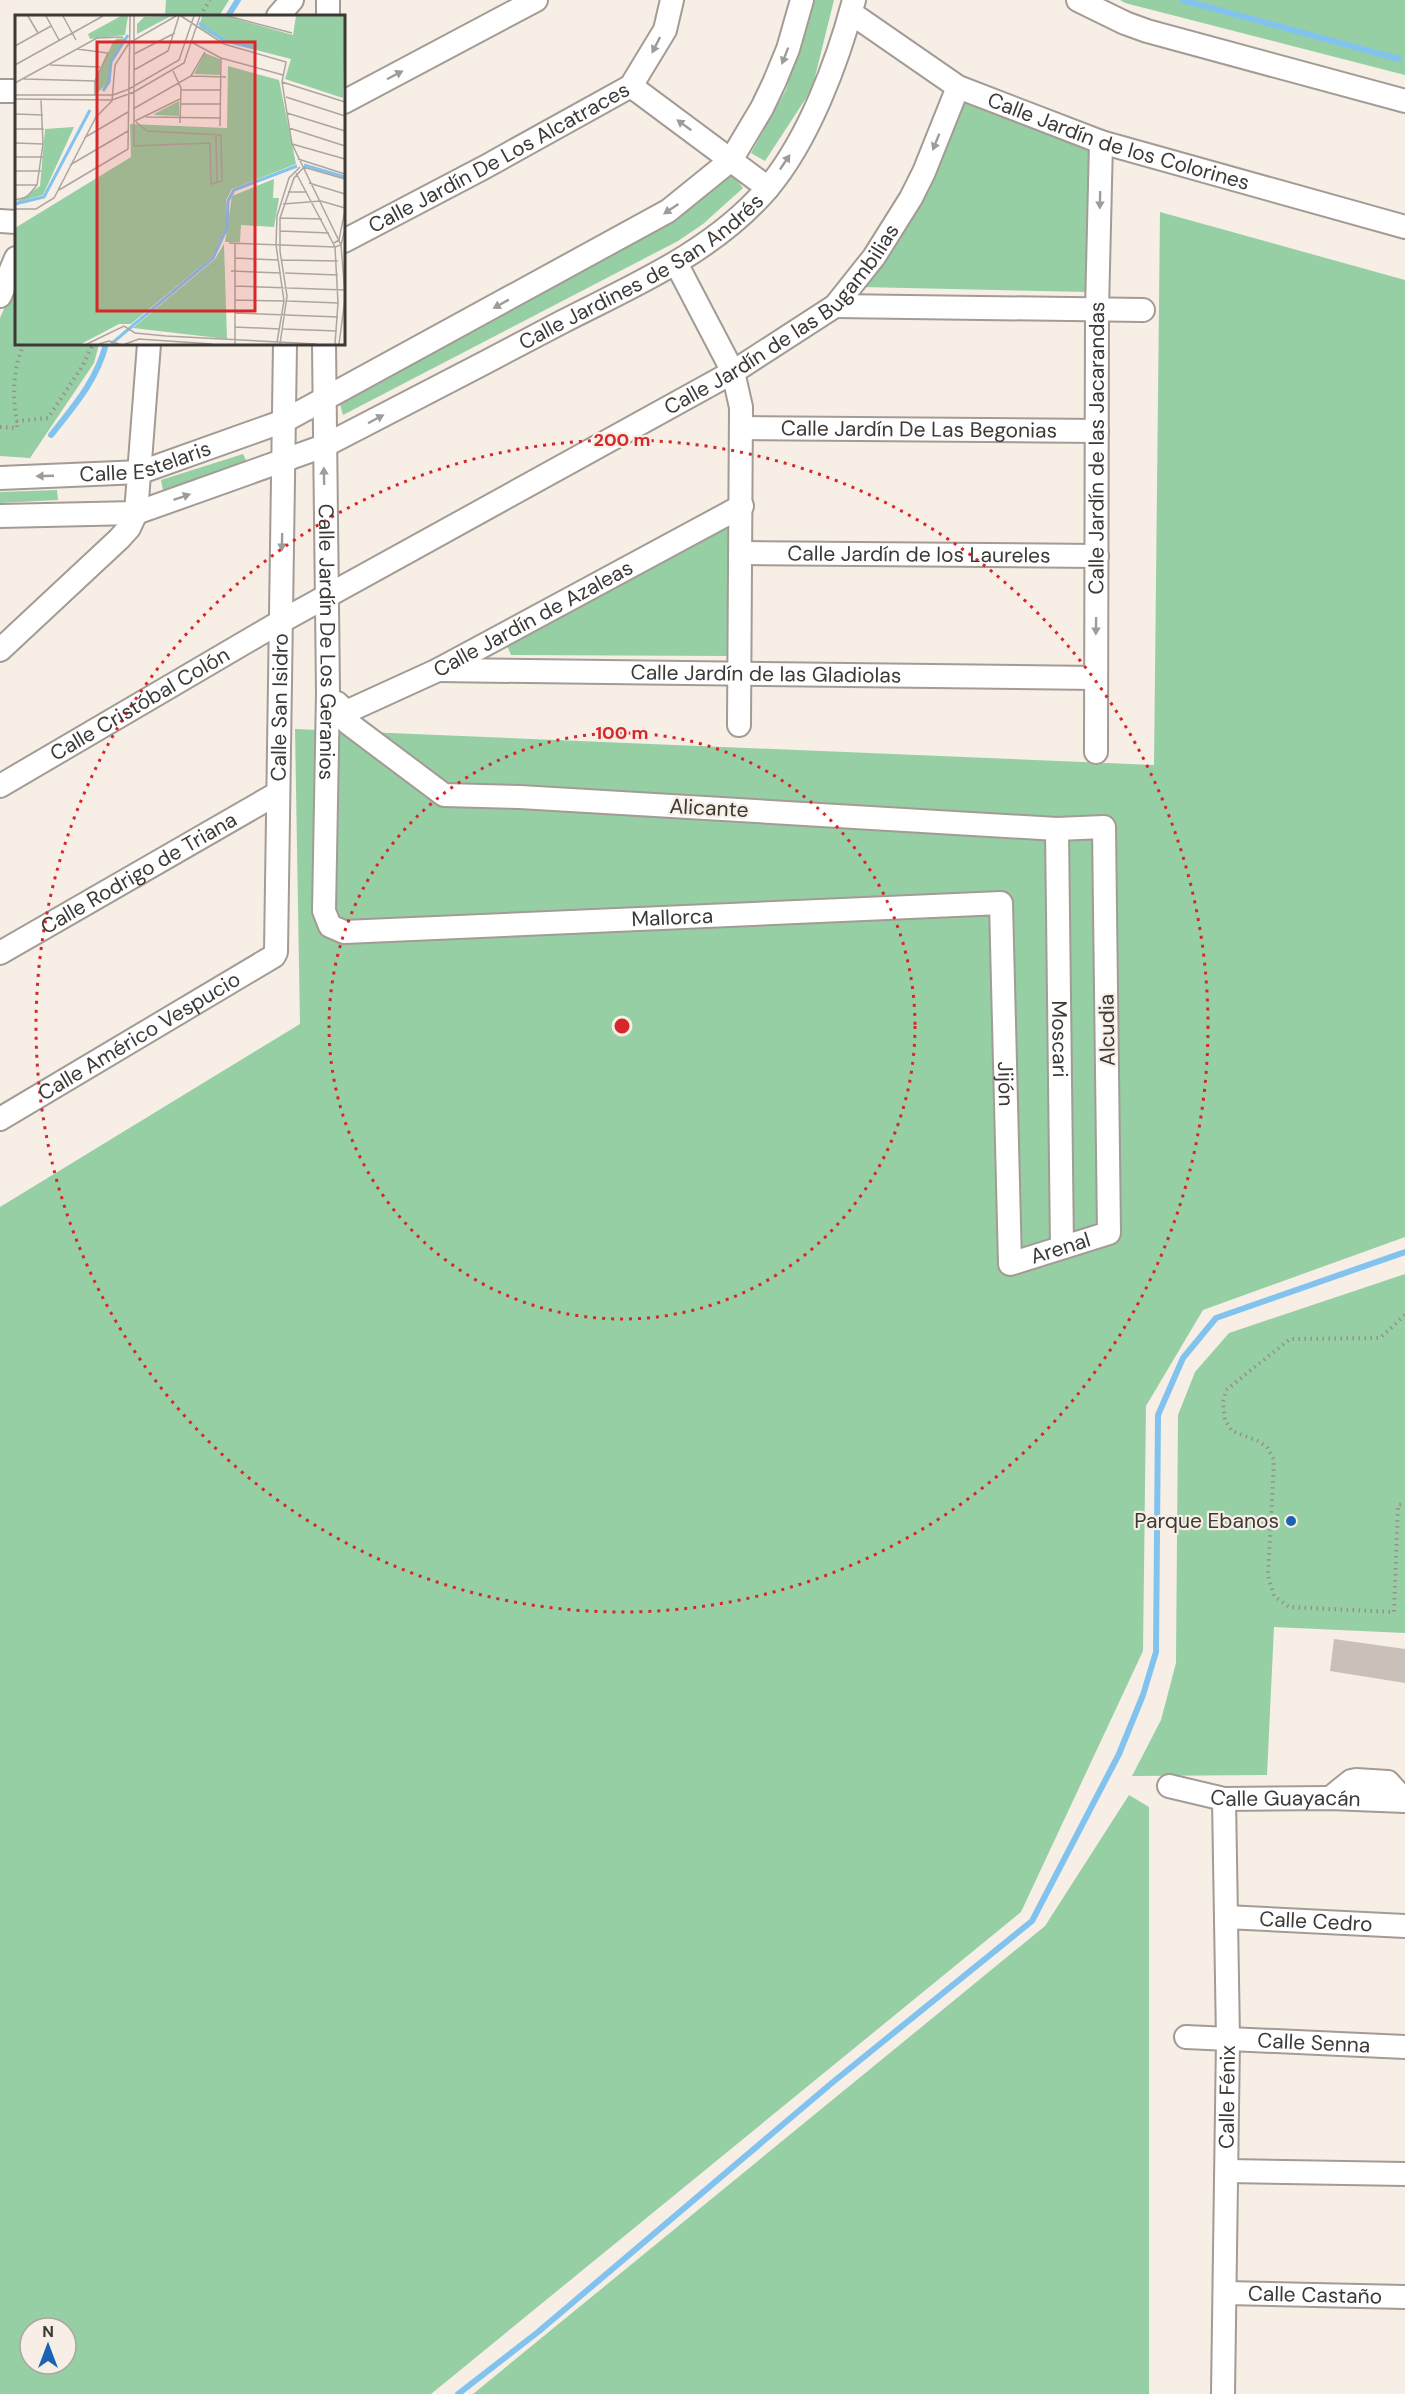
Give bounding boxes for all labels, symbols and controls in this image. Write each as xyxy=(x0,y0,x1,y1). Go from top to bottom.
inset map xyxy=(15,15,345,345)
one-way arrow xyxy=(652,37,661,54)
one-way arrow xyxy=(779,47,789,65)
one-way arrow xyxy=(387,70,404,80)
street label: Calle Jardín De Los Alcatraces xyxy=(364,75,635,240)
street label: Calle Jardín de los Colorines xyxy=(984,86,1253,197)
one-way arrow xyxy=(676,119,692,131)
one-way arrow xyxy=(931,133,941,151)
one-way arrow xyxy=(779,154,790,170)
street label: Calle Jardines de San Andrés xyxy=(514,188,770,356)
one-way arrow xyxy=(1095,191,1104,210)
one-way arrow xyxy=(663,203,679,215)
street label: Calle Jardín de las Bugambilias xyxy=(659,218,905,421)
one-way arrow xyxy=(492,299,509,309)
street label: Calle Jardín de las Jacarandas xyxy=(1082,301,1111,595)
street label: Calle Jardín De Las Begonias xyxy=(781,414,1057,445)
one-way arrow xyxy=(367,415,384,424)
text: 200 m xyxy=(594,428,650,452)
street label: Calle Estelaris xyxy=(79,434,215,489)
one-way arrow xyxy=(319,466,329,485)
one-way arrow xyxy=(36,472,55,481)
one-way arrow xyxy=(173,492,191,502)
street label: Calle Jardín De Los Geranios xyxy=(312,503,342,781)
one-way arrow xyxy=(277,532,286,551)
street label: Calle Jardín de los Laureles xyxy=(787,539,1051,570)
street label: Calle Jardín de Azaleas xyxy=(429,553,638,684)
one-way arrow xyxy=(1091,617,1101,636)
street label: Calle San Isidro xyxy=(265,633,295,782)
street label: Calle Cristóbal Colón xyxy=(45,641,235,768)
street label: Calle Jardín de las Gladiolas xyxy=(631,658,901,690)
text: 100 m xyxy=(595,721,649,745)
street label: Alicante xyxy=(669,792,749,824)
street label: Calle Rodrigo de Triana xyxy=(35,806,242,941)
street label: Mallorca xyxy=(631,902,714,933)
street label: Calle Américo Vespucio xyxy=(33,965,246,1107)
street label: Alcudia xyxy=(1092,994,1122,1066)
street label: Moscari xyxy=(1045,1000,1074,1078)
centre of rings xyxy=(612,1016,632,1036)
street label: Jijón xyxy=(991,1061,1020,1107)
street label: Arenal xyxy=(1027,1226,1094,1271)
place label: Parque Ebanos xyxy=(1134,1507,1279,1535)
marker: Parque Ebanos xyxy=(1284,1514,1298,1528)
street label: Calle Guayacán xyxy=(1207,1782,1361,1813)
street label: Calle Cedro xyxy=(1259,1905,1373,1938)
street label: Calle Senna xyxy=(1257,2026,1371,2059)
street label: Calle Fénix xyxy=(1212,2045,1242,2149)
street label: Calle Castaño xyxy=(1248,2280,1382,2310)
north arrow xyxy=(18,2316,78,2376)
text: N xyxy=(42,2321,54,2342)

